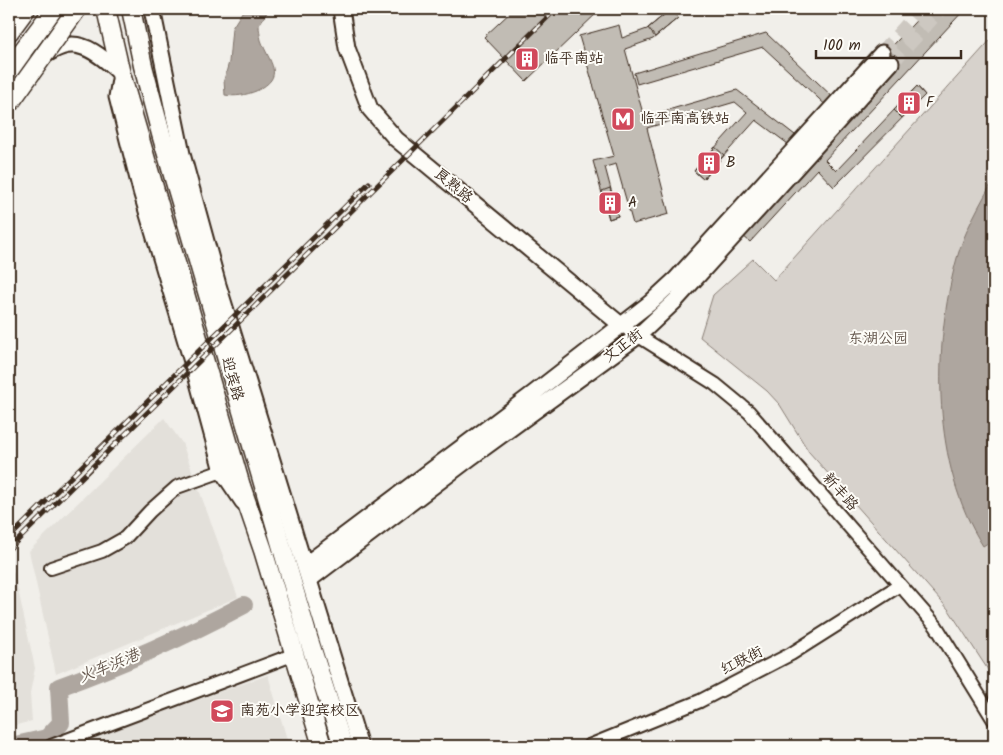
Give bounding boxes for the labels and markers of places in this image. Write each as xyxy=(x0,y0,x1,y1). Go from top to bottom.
building icon: 临平南站 xyxy=(514,46,540,72)
place label: 临平南站 xyxy=(544,47,604,71)
building icon: F xyxy=(896,90,922,116)
place label: F xyxy=(926,91,935,115)
metro station icon: 临平南高铁站 xyxy=(610,106,636,132)
place label: 临平南高铁站 xyxy=(640,107,730,131)
building icon: B xyxy=(696,150,722,176)
place label: B xyxy=(726,151,736,175)
building icon: A xyxy=(597,190,623,216)
place label: A xyxy=(628,191,637,215)
school or university icon: 南苑小学迎宾校区 xyxy=(209,698,235,724)
place label: 南苑小学迎宾校区 xyxy=(240,699,360,723)

